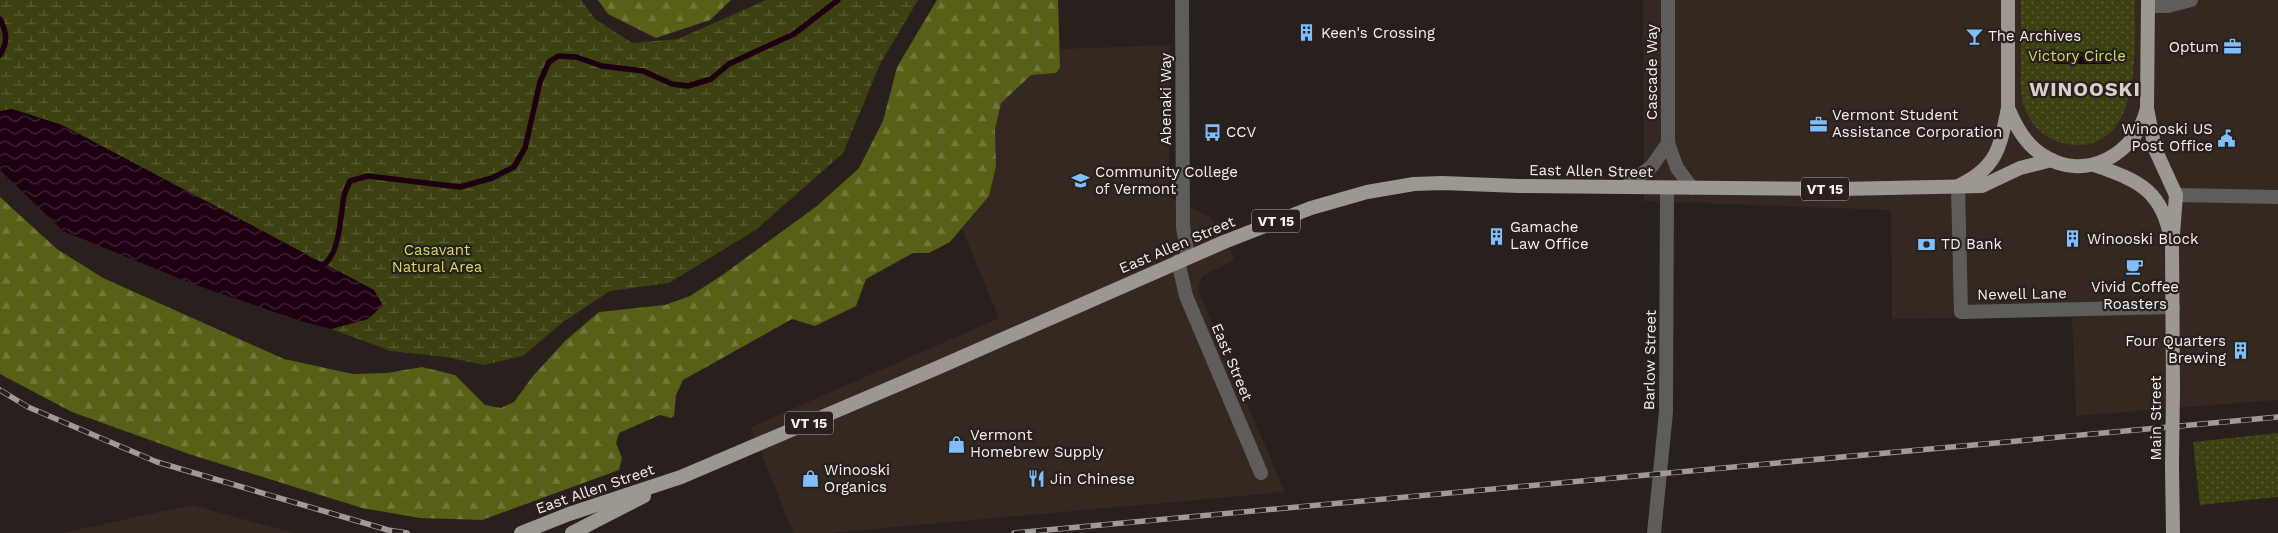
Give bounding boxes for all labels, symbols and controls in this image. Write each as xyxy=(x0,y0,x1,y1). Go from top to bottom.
building icon: Keen's Crossing xyxy=(1297,23,1317,43)
place label: Keen's Crossing xyxy=(1321,24,1435,42)
street label: Cascade Way xyxy=(1643,24,1661,120)
bar icon: The Archives xyxy=(1964,26,1984,46)
place label: The Archives xyxy=(1988,27,2081,45)
office icon: Optum xyxy=(2223,37,2243,57)
place label: Optum xyxy=(2169,38,2219,56)
park label: Victory Circle xyxy=(2028,47,2126,65)
street label: Abenaki Way xyxy=(1157,52,1175,145)
district label: WINOOSKI xyxy=(2029,77,2141,101)
place label: Vermont Student Assistance Corporation xyxy=(1832,106,2002,141)
office icon: Vermont Student Assistance Corporation xyxy=(1808,114,1828,134)
place label: Winooski US Post Office xyxy=(2122,120,2213,155)
bus stop icon: CCV xyxy=(1202,122,1222,142)
place label: CCV xyxy=(1226,123,1257,141)
public building icon: Winooski US Post Office xyxy=(2217,128,2237,148)
street label: East Allen Street xyxy=(1529,161,1654,181)
place label: Community College of Vermont xyxy=(1095,163,1238,198)
school or university icon: Community College of Vermont xyxy=(1071,171,1091,191)
road number: VT 15 xyxy=(1801,178,1849,200)
road number: VT 15 xyxy=(1252,210,1300,232)
street label: East Allen Street xyxy=(1116,212,1238,278)
place label: Gamache Law Office xyxy=(1510,218,1589,253)
building icon: Gamache Law Office xyxy=(1486,226,1506,246)
building icon: Winooski Block xyxy=(2063,229,2083,249)
place label: Winooski Block xyxy=(2087,230,2199,248)
bank icon: TD Bank xyxy=(1917,234,1937,254)
place label: TD Bank xyxy=(1941,235,2003,253)
park label: Casavant Natural Area xyxy=(392,241,483,276)
cafe icon: Vivid Coffee Roasters xyxy=(2125,256,2145,276)
place label: Vivid Coffee Roasters xyxy=(2091,278,2179,313)
street label: Newell Lane xyxy=(1977,284,2067,304)
street label: Barlow Street xyxy=(1640,309,1660,410)
street label: East Street xyxy=(1208,321,1257,404)
place label: Four Quarters Brewing xyxy=(2125,332,2226,367)
building icon: Four Quarters Brewing xyxy=(2230,340,2250,360)
street label: Main Street xyxy=(2147,375,2165,460)
road number: VT 15 xyxy=(785,412,833,434)
place label: Vermont Homebrew Supply xyxy=(970,426,1104,461)
shop icon: Vermont Homebrew Supply xyxy=(946,434,966,454)
street label: East Allen Street xyxy=(533,460,657,518)
place label: Winooski Organics xyxy=(824,461,890,496)
shop icon: Winooski Organics xyxy=(800,469,820,489)
restaurant icon: Jin Chinese xyxy=(1026,469,1046,489)
place label: Jin Chinese xyxy=(1050,470,1135,488)

